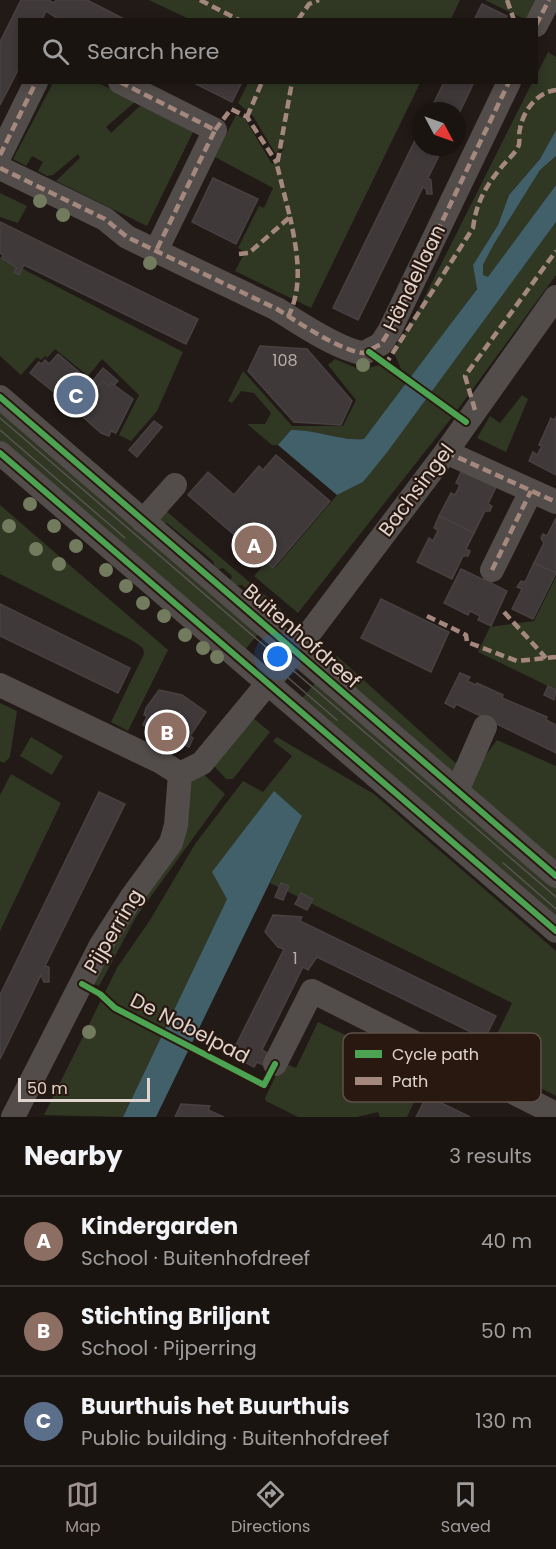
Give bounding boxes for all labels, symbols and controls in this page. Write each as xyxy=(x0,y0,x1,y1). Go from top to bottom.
search box xyxy=(18,18,538,84)
icon: search xyxy=(39,35,72,68)
text: Search here xyxy=(87,36,220,67)
north arrow xyxy=(412,102,466,156)
street label: Händellaan xyxy=(376,220,452,336)
house number: 108 xyxy=(272,349,298,372)
pin: C xyxy=(56,372,96,418)
street label: Bachsingel xyxy=(372,438,460,542)
pin: A xyxy=(234,522,274,568)
street label: Buitenhofdreef xyxy=(237,577,367,695)
your location xyxy=(263,642,292,671)
pin: B xyxy=(148,710,186,754)
street label: Pijperring xyxy=(77,884,149,978)
house number: 1 xyxy=(292,947,298,970)
street label: De Nobelpad xyxy=(126,986,254,1070)
legend xyxy=(343,1033,541,1102)
text: Cycle path xyxy=(392,1043,479,1066)
text: Path xyxy=(392,1070,428,1093)
scale bar xyxy=(18,1075,150,1102)
text: 50 m xyxy=(27,1077,68,1100)
text: Nearby xyxy=(24,1138,122,1174)
text: 3 results xyxy=(449,1142,532,1170)
text: Kindergarden xyxy=(81,1211,238,1242)
text: A xyxy=(36,1227,51,1255)
text: 40 m xyxy=(481,1227,532,1255)
text: School · Buitenhofdreef xyxy=(81,1244,310,1272)
text: Stichting Briljant xyxy=(81,1301,270,1332)
text: B xyxy=(37,1317,50,1345)
text: 50 m xyxy=(481,1317,532,1345)
text: School · Pijperring xyxy=(81,1334,257,1362)
text: Buurthuis het Buurthuis xyxy=(81,1391,350,1422)
text: C xyxy=(36,1407,51,1435)
text: 130 m xyxy=(475,1407,532,1435)
text: Public building · Buitenhofdreef xyxy=(81,1424,389,1452)
tab: Map xyxy=(65,1478,101,1539)
tab: Directions xyxy=(231,1478,310,1539)
tab: Saved xyxy=(441,1478,491,1539)

